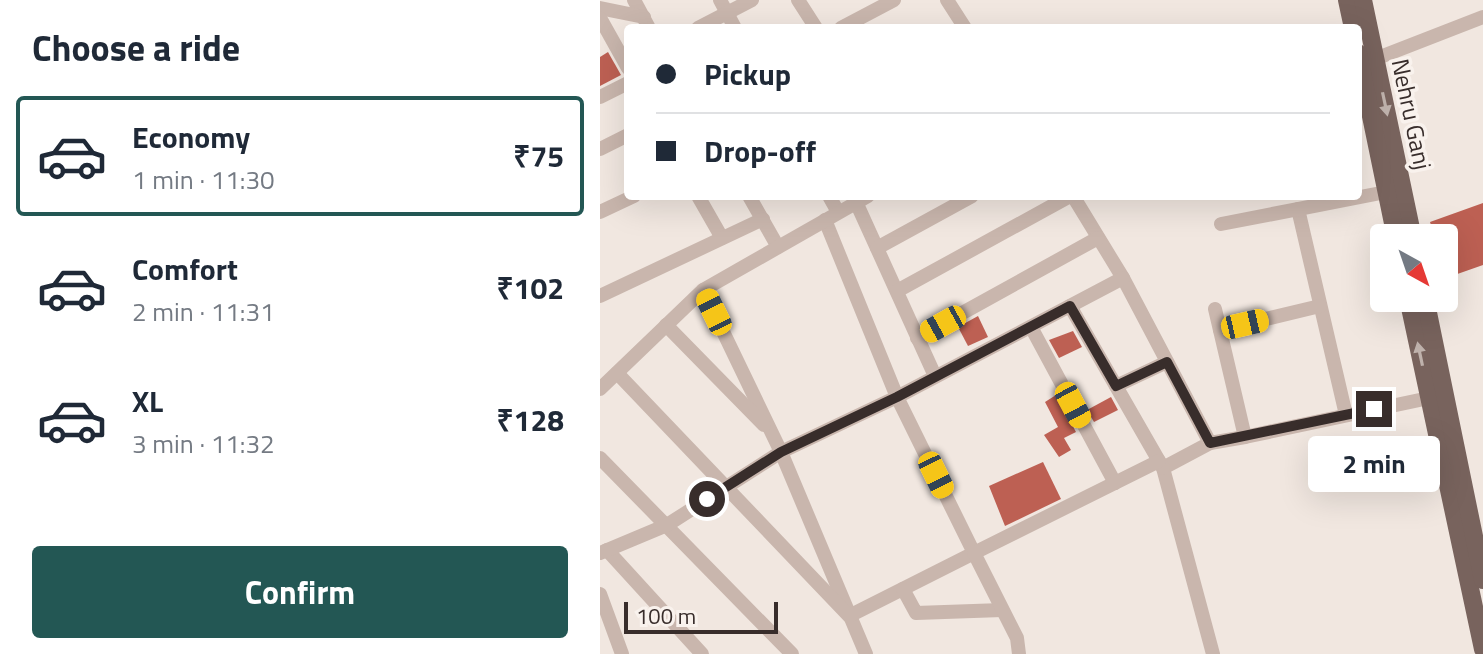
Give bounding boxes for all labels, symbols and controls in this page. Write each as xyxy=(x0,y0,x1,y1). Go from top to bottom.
text: Choose a ride xyxy=(32,20,240,75)
text: Pickup xyxy=(704,51,791,97)
street label: Nehru Ganj xyxy=(1383,55,1441,173)
one-way arrow xyxy=(1379,91,1392,116)
text: Economy xyxy=(132,114,250,160)
icon: car xyxy=(36,120,108,192)
text: Drop-off xyxy=(704,128,816,174)
text: ₹75 xyxy=(513,133,564,179)
text: 1 min · 11:30 xyxy=(132,160,275,199)
north arrow xyxy=(1370,224,1458,312)
map controls xyxy=(1370,224,1458,312)
text: Comfort xyxy=(132,246,238,292)
icon: car xyxy=(36,252,108,324)
text: ₹102 xyxy=(496,265,564,311)
car xyxy=(693,285,735,339)
text: 2 min · 11:31 xyxy=(132,292,275,331)
car xyxy=(916,302,970,346)
car xyxy=(1219,307,1271,341)
one-way arrow xyxy=(1413,341,1426,366)
text: XL xyxy=(132,378,163,424)
car xyxy=(1051,378,1095,432)
icon: car xyxy=(36,384,108,456)
route end xyxy=(1356,391,1392,427)
text: ₹128 xyxy=(496,397,564,443)
text: 3 min · 11:32 xyxy=(132,424,275,463)
callout: 2 min xyxy=(1308,437,1440,493)
text: 2 min xyxy=(1342,444,1406,483)
car xyxy=(915,448,957,502)
route start xyxy=(689,481,725,517)
button: Confirm xyxy=(32,546,568,638)
scale bar xyxy=(624,598,778,634)
text: 100 m xyxy=(636,599,696,633)

